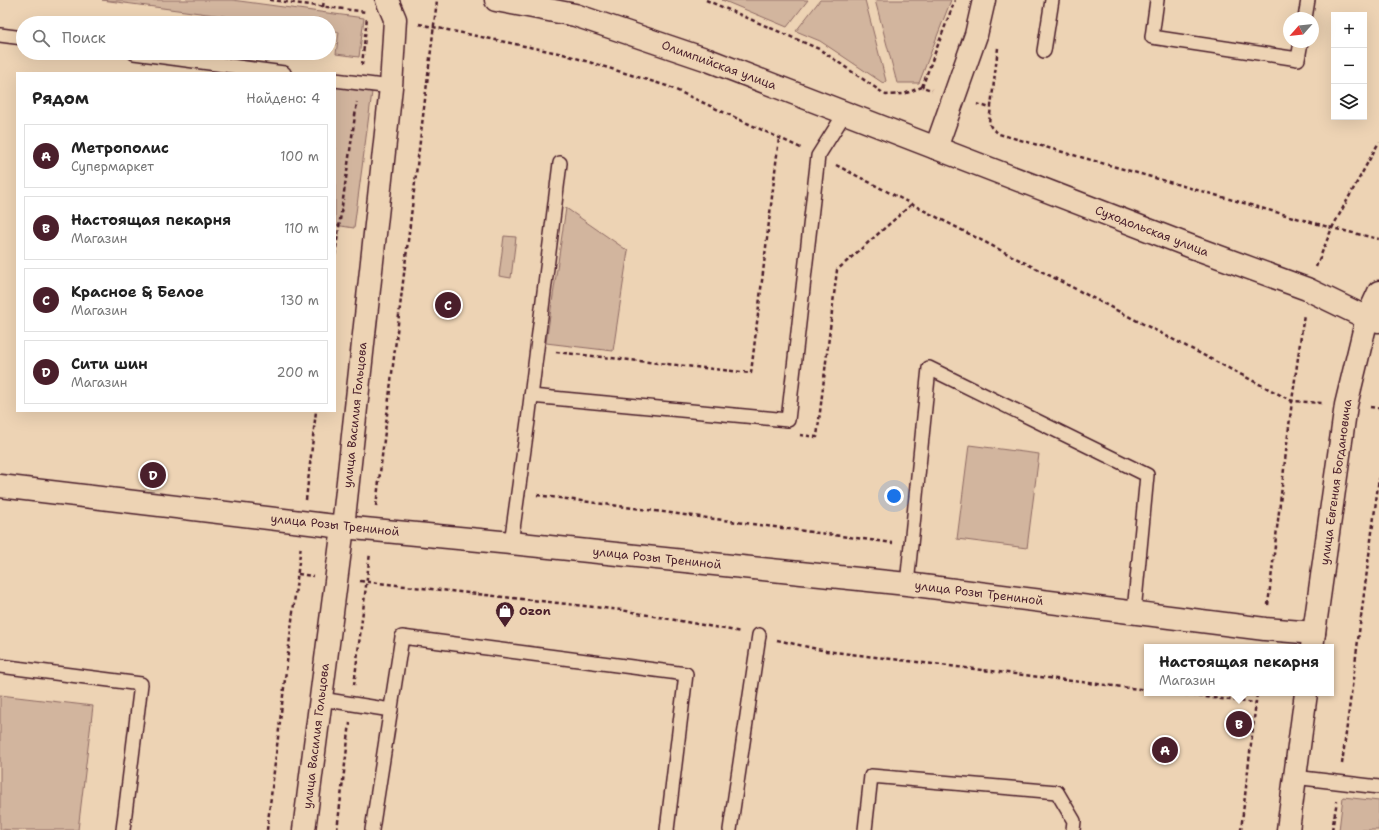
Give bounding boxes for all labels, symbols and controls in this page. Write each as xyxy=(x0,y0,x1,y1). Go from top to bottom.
north arrow xyxy=(1283,12,1319,48)
map controls xyxy=(1331,12,1367,120)
button: + xyxy=(1331,12,1367,48)
search box xyxy=(16,16,336,60)
icon: search xyxy=(30,27,52,49)
text: Поиск xyxy=(62,28,106,48)
street label: Олимпийская улица xyxy=(659,37,779,93)
button: − xyxy=(1331,48,1367,84)
button: layers xyxy=(1331,84,1367,120)
text: Рядом xyxy=(32,87,89,109)
text: Найдено: 4 xyxy=(246,90,320,107)
text: Метрополис xyxy=(71,138,169,158)
text: A xyxy=(41,148,51,165)
text: 100 m xyxy=(280,148,319,165)
text: Супермаркет xyxy=(71,158,154,175)
street label: Суходольская улица xyxy=(1093,202,1212,260)
text: Настоящая пекарня xyxy=(71,210,231,230)
text: B xyxy=(42,220,50,237)
text: 110 m xyxy=(284,220,319,237)
text: Магазин xyxy=(71,230,127,247)
text: Красное & Белое xyxy=(71,282,204,302)
pin: C xyxy=(435,290,461,320)
text: C xyxy=(42,292,50,309)
text: 130 m xyxy=(281,292,319,309)
text: Магазин xyxy=(71,302,127,319)
street label: улица Василия Гольцова xyxy=(339,341,371,489)
text: Сити шин xyxy=(71,354,148,374)
text: D xyxy=(41,364,51,381)
text: 200 m xyxy=(277,364,319,381)
text: Магазин xyxy=(71,374,127,391)
street label: улица Евгения Богдановича xyxy=(1316,398,1356,566)
pin: D xyxy=(140,460,166,490)
your location xyxy=(884,486,904,506)
street label: улица Розы Трениной xyxy=(270,510,400,540)
street label: улица Розы Трениной xyxy=(592,543,722,573)
street label: улица Розы Трениной xyxy=(914,577,1044,609)
shop icon: Ozon xyxy=(494,600,516,628)
place label: Ozon xyxy=(519,603,551,619)
popup xyxy=(1144,644,1334,696)
text: Настоящая пекарня xyxy=(1159,652,1319,672)
street label: улица Василия Гольцова xyxy=(299,662,333,810)
text: Магазин xyxy=(1159,672,1215,689)
pin: B xyxy=(1226,709,1252,739)
pin: A xyxy=(1152,735,1178,765)

